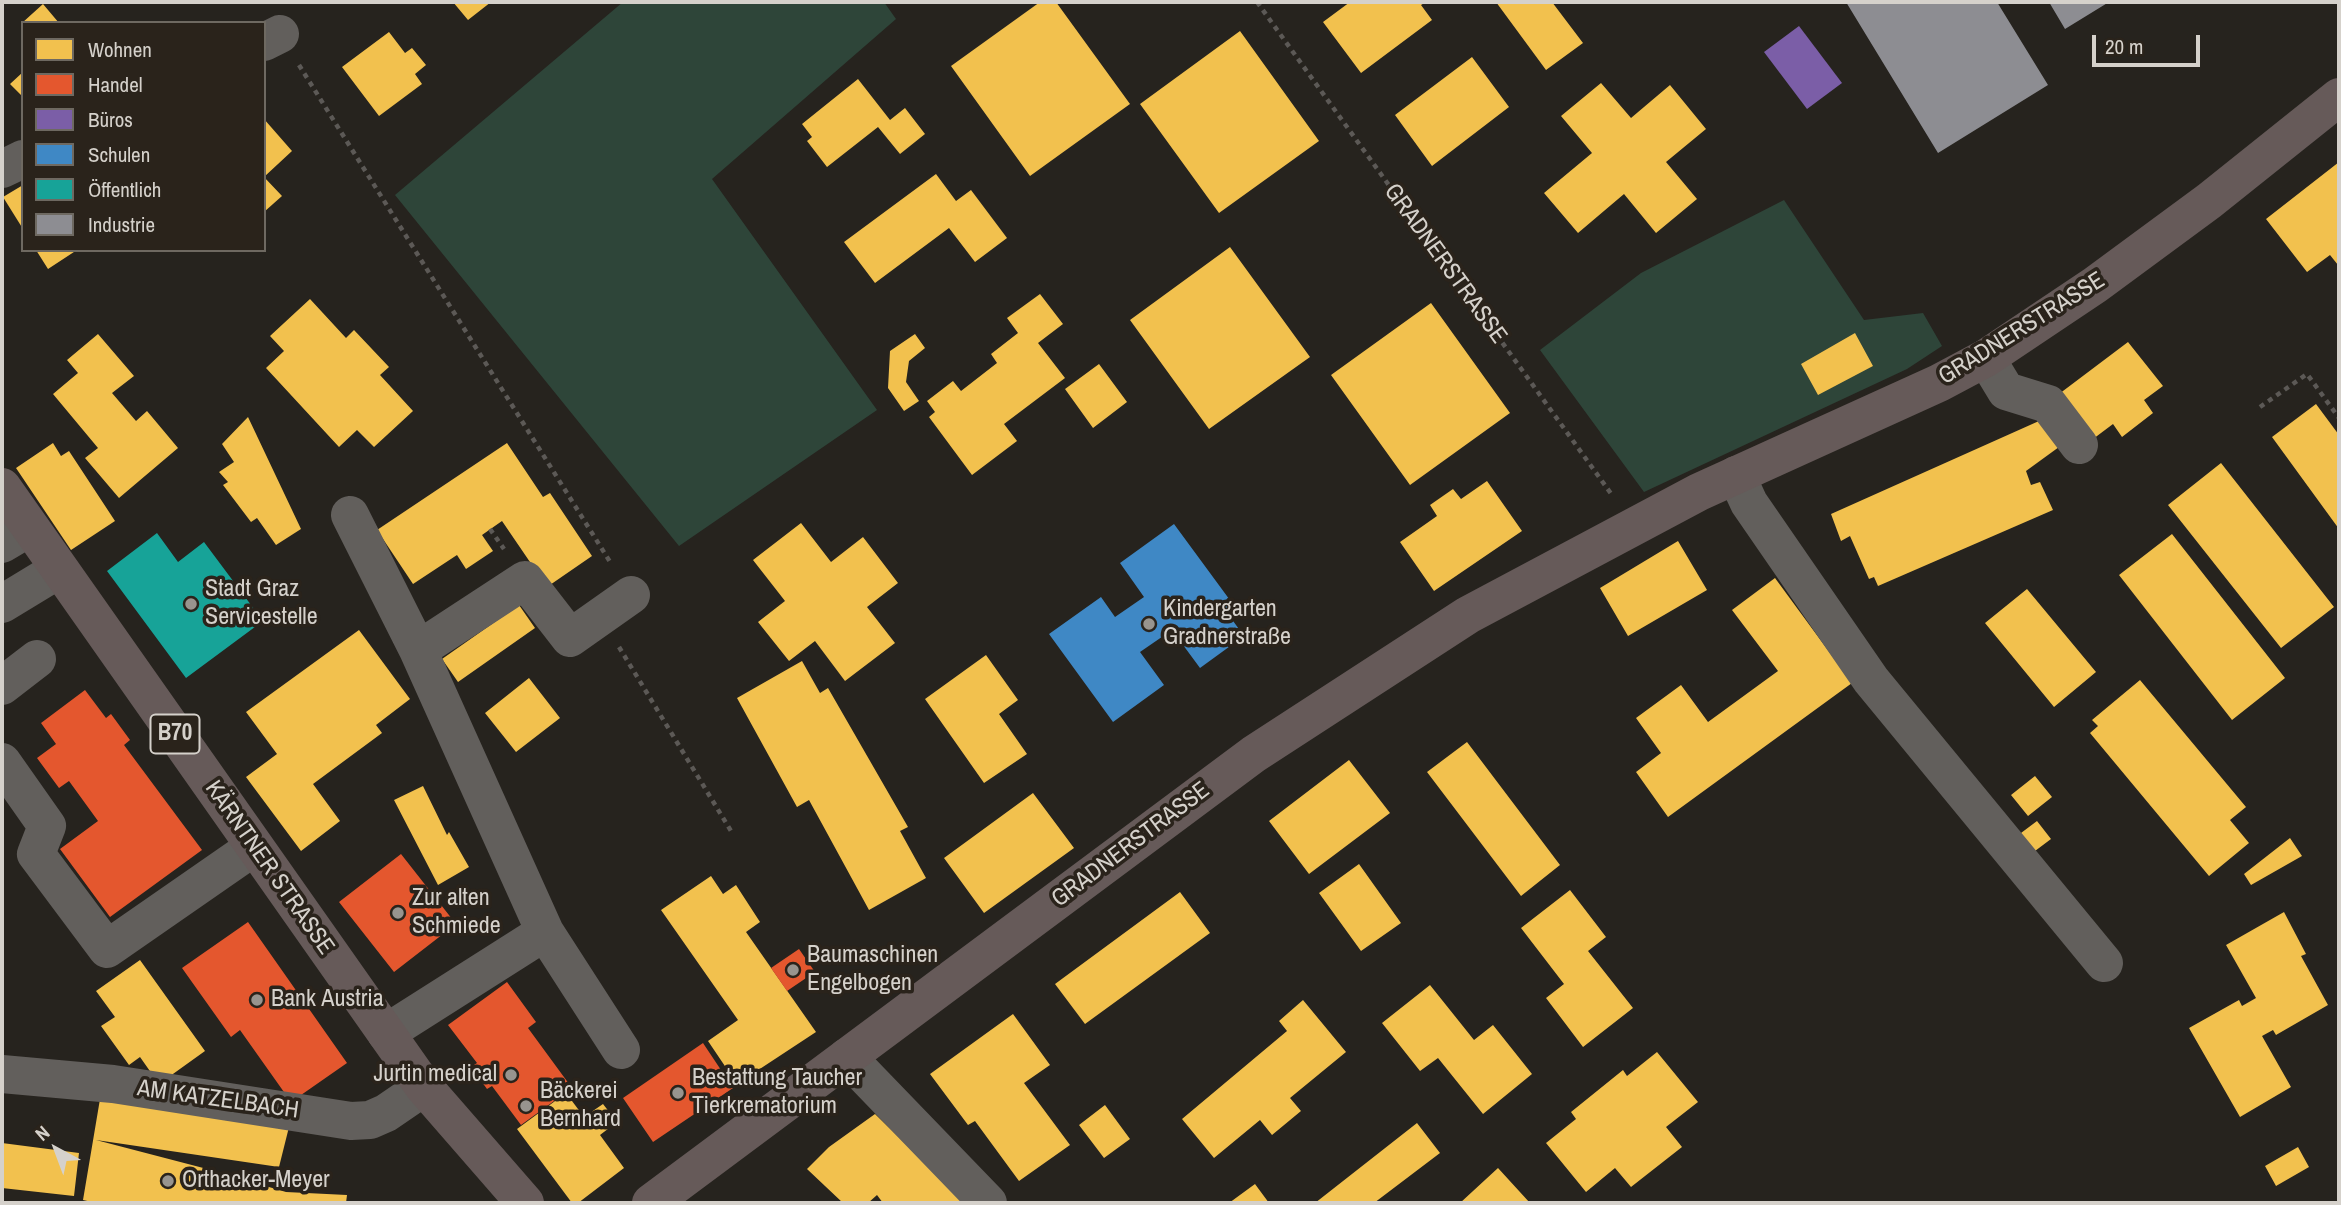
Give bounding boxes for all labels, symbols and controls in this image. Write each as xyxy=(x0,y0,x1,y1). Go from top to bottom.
legend xyxy=(21,21,266,252)
scale bar xyxy=(2096,21,2204,65)
text: 20 m xyxy=(2105,32,2143,61)
text: Wohnen xyxy=(88,35,152,64)
text: Handel xyxy=(88,70,143,99)
text: Büros xyxy=(88,105,133,134)
text: Schulen xyxy=(88,140,150,169)
text: Öffentlich xyxy=(88,175,161,204)
street label: GRADNERSTRASSE xyxy=(1377,179,1513,349)
text: Industrie xyxy=(88,210,155,239)
street label: GRADNERSTRASSE xyxy=(1934,266,2110,392)
place label: Stadt Graz Servicestelle xyxy=(205,576,318,632)
marker: Stadt Graz Servicestelle xyxy=(183,596,199,612)
place label: Kindergarten Gradnerstraße xyxy=(1163,596,1291,652)
marker: Kindergarten Gradnerstraße xyxy=(1141,616,1157,632)
road number: B70 xyxy=(150,714,200,754)
street label: KÄRNTNER STRASSE xyxy=(198,776,340,960)
street label: GRADNERSTRASSE xyxy=(1046,776,1216,914)
place label: Zur alten Schmiede xyxy=(412,885,501,941)
marker: Zur alten Schmiede xyxy=(390,905,406,921)
place label: Baumaschinen Engelbogen xyxy=(807,942,938,998)
marker: Baumaschinen Engelbogen xyxy=(785,962,801,978)
place label: Bank Austria xyxy=(271,986,384,1014)
marker: Bank Austria xyxy=(249,992,265,1008)
place label: Jurtin medical xyxy=(373,1061,497,1089)
place label: Bestattung Taucher Tierkrematorium xyxy=(692,1065,862,1121)
marker: Jurtin medical xyxy=(503,1067,519,1083)
street label: AM KATZELBACH xyxy=(135,1074,301,1126)
place label: Bäckerei Bernhard xyxy=(540,1078,621,1134)
marker: Bestattung Taucher Tierkrematorium xyxy=(670,1085,686,1101)
marker: Bäckerei Bernhard xyxy=(518,1098,534,1114)
north arrow xyxy=(21,1114,91,1184)
text: N xyxy=(29,1120,55,1147)
place label: Orthacker-Meyer xyxy=(182,1167,330,1195)
marker: Orthacker-Meyer xyxy=(160,1173,176,1189)

